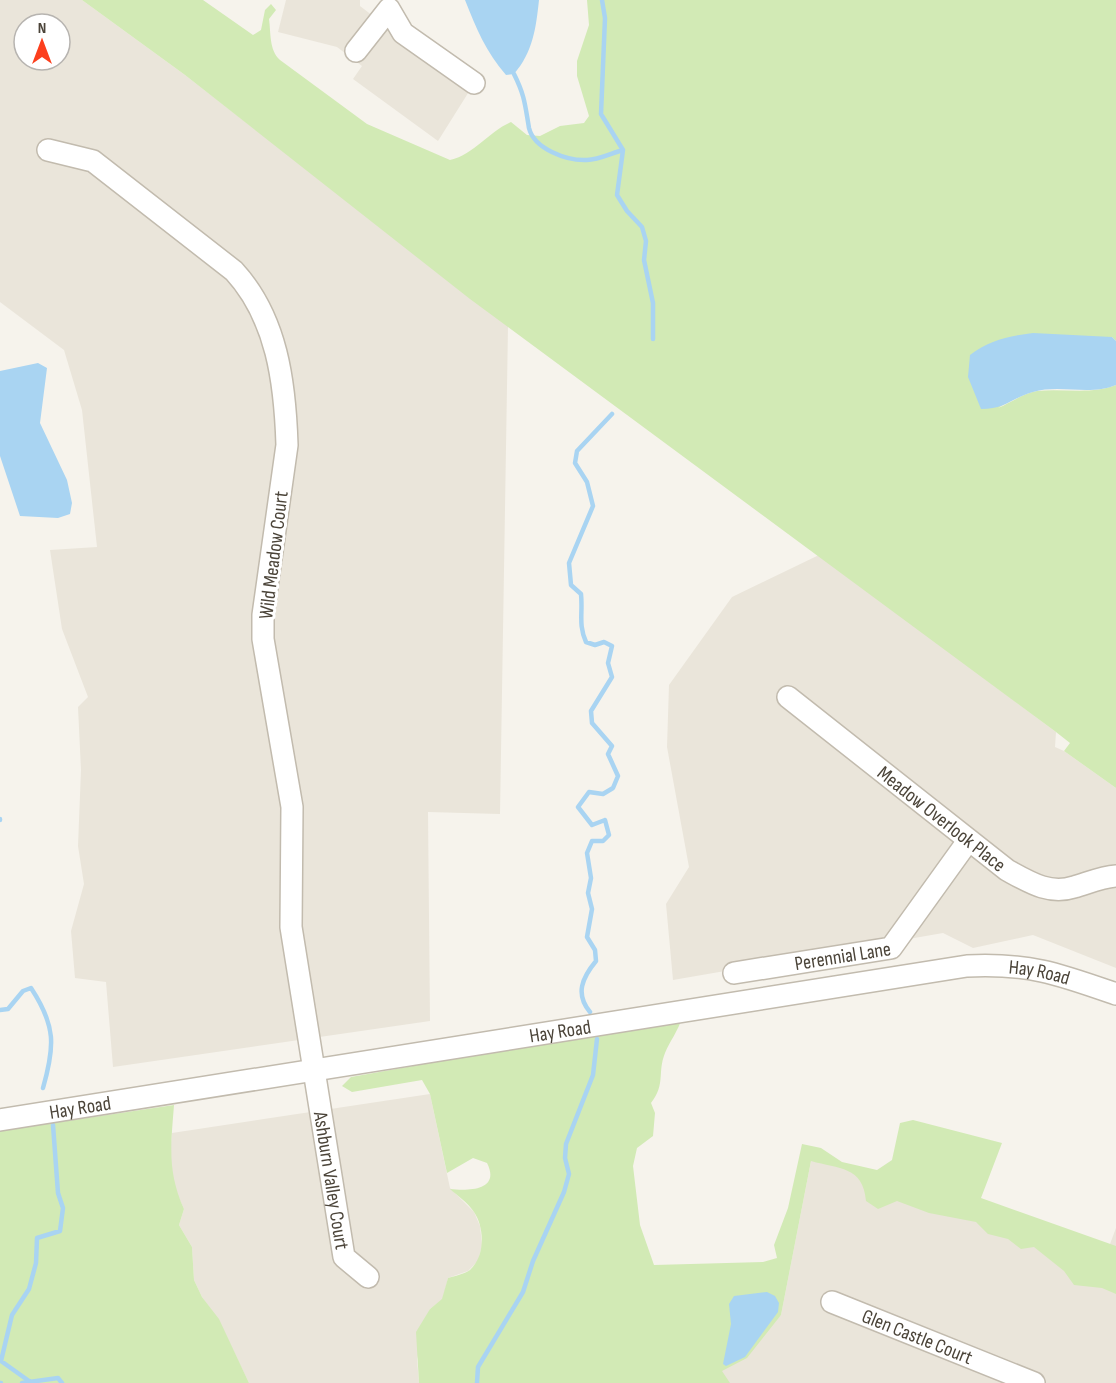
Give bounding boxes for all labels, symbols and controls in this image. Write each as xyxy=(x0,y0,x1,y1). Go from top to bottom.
north arrow xyxy=(12,12,72,72)
text: N xyxy=(38,19,46,38)
street label: Wild Meadow Court xyxy=(254,490,294,621)
street label: Meadow Overlook Place xyxy=(872,761,1010,877)
street label: Perennial Lane xyxy=(793,937,893,976)
street label: Hay Road xyxy=(1008,955,1073,991)
street label: Hay Road xyxy=(528,1015,593,1049)
street label: Hay Road xyxy=(48,1092,113,1125)
street label: Ashburn Valley Court xyxy=(308,1109,354,1251)
street label: Glen Castle Court xyxy=(858,1304,976,1370)

